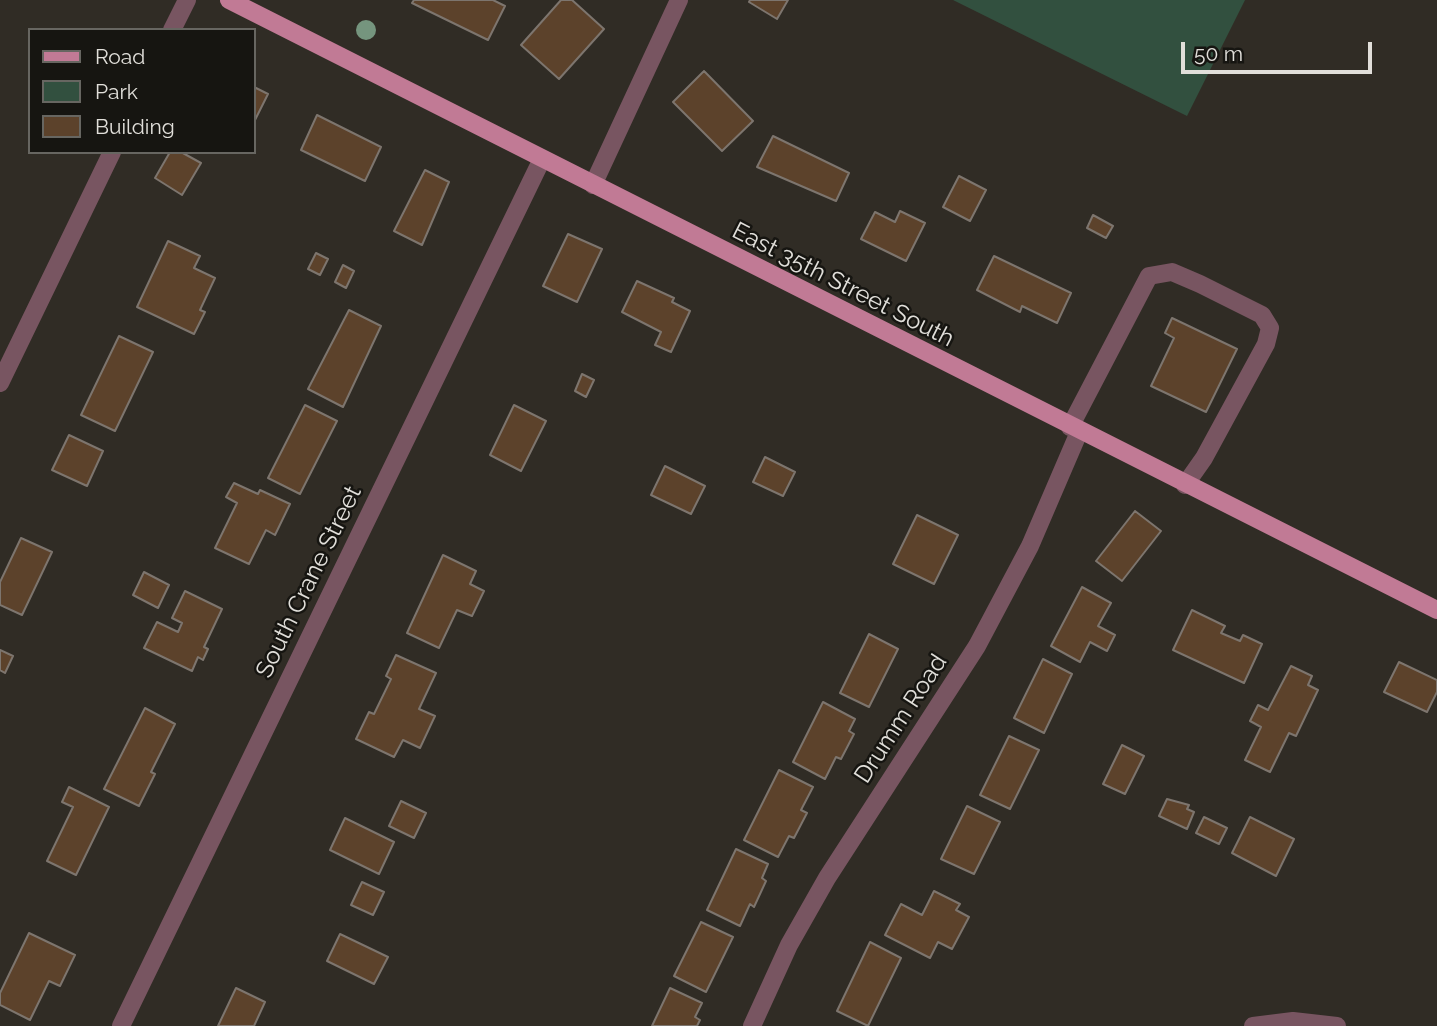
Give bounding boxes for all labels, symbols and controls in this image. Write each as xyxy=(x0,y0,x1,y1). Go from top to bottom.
legend xyxy=(28,28,256,154)
scale bar xyxy=(1185,28,1376,72)
text: 50 m xyxy=(1194,41,1243,66)
text: Road xyxy=(95,44,145,69)
text: Park xyxy=(95,79,138,104)
text: Building xyxy=(95,114,175,139)
street label: East 35th Street South xyxy=(727,217,959,353)
street label: South Crane Street xyxy=(250,481,368,683)
street label: Drumm Road xyxy=(849,649,953,789)

